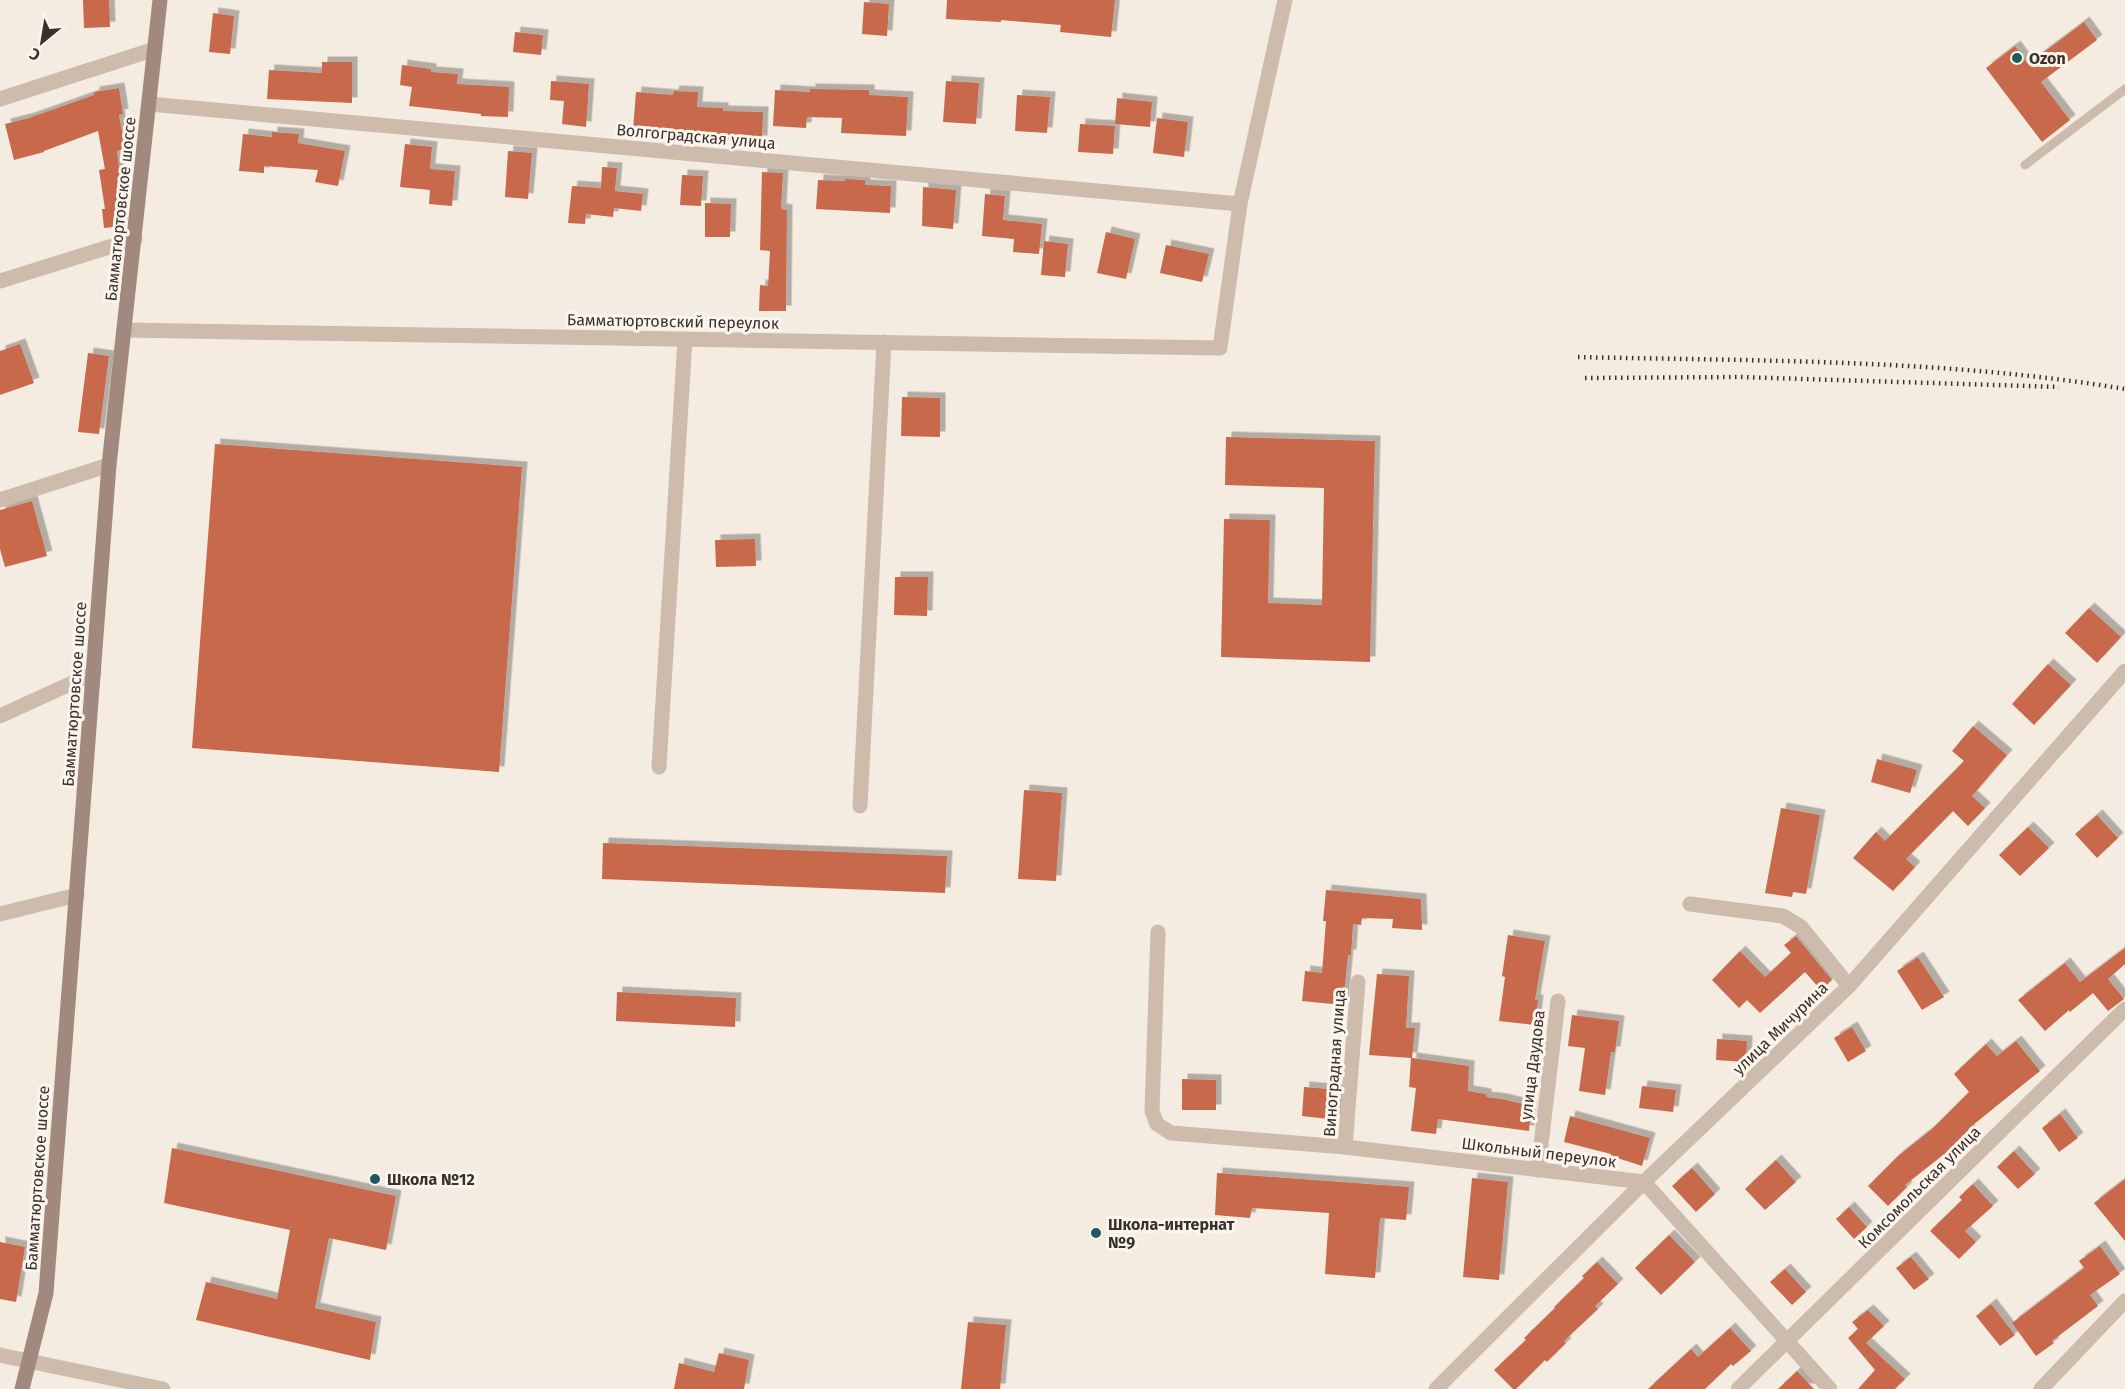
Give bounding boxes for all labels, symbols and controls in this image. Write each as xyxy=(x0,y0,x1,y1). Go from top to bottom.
north arrow xyxy=(12,12,72,72)
text: С xyxy=(25,44,43,65)
place label: Ozon xyxy=(2029,49,2066,68)
marker: Ozon xyxy=(2010,51,2024,65)
street label: Бамматюртовское шоссе xyxy=(101,116,140,302)
street label: Волгоградская улица xyxy=(616,120,776,153)
street label: Бамматюртовский переулок xyxy=(567,310,780,333)
street label: Бамматюртовское шоссе xyxy=(59,601,90,787)
street label: улица Мичурина xyxy=(1729,978,1832,1079)
street label: Виноградная улица xyxy=(1320,989,1349,1137)
street label: улица Даудова xyxy=(1516,1009,1549,1121)
street label: Бамматюртовское шоссе xyxy=(22,1085,53,1271)
street label: Комсомольская улица xyxy=(1854,1122,1985,1253)
street label: Школьный переулок xyxy=(1461,1134,1618,1171)
place label: Школа №12 xyxy=(387,1170,475,1189)
marker: Школа №12 xyxy=(368,1172,382,1186)
place label: Школа-интернат №9 xyxy=(1108,1215,1235,1252)
marker: Школа-интернат №9 xyxy=(1089,1226,1103,1240)

